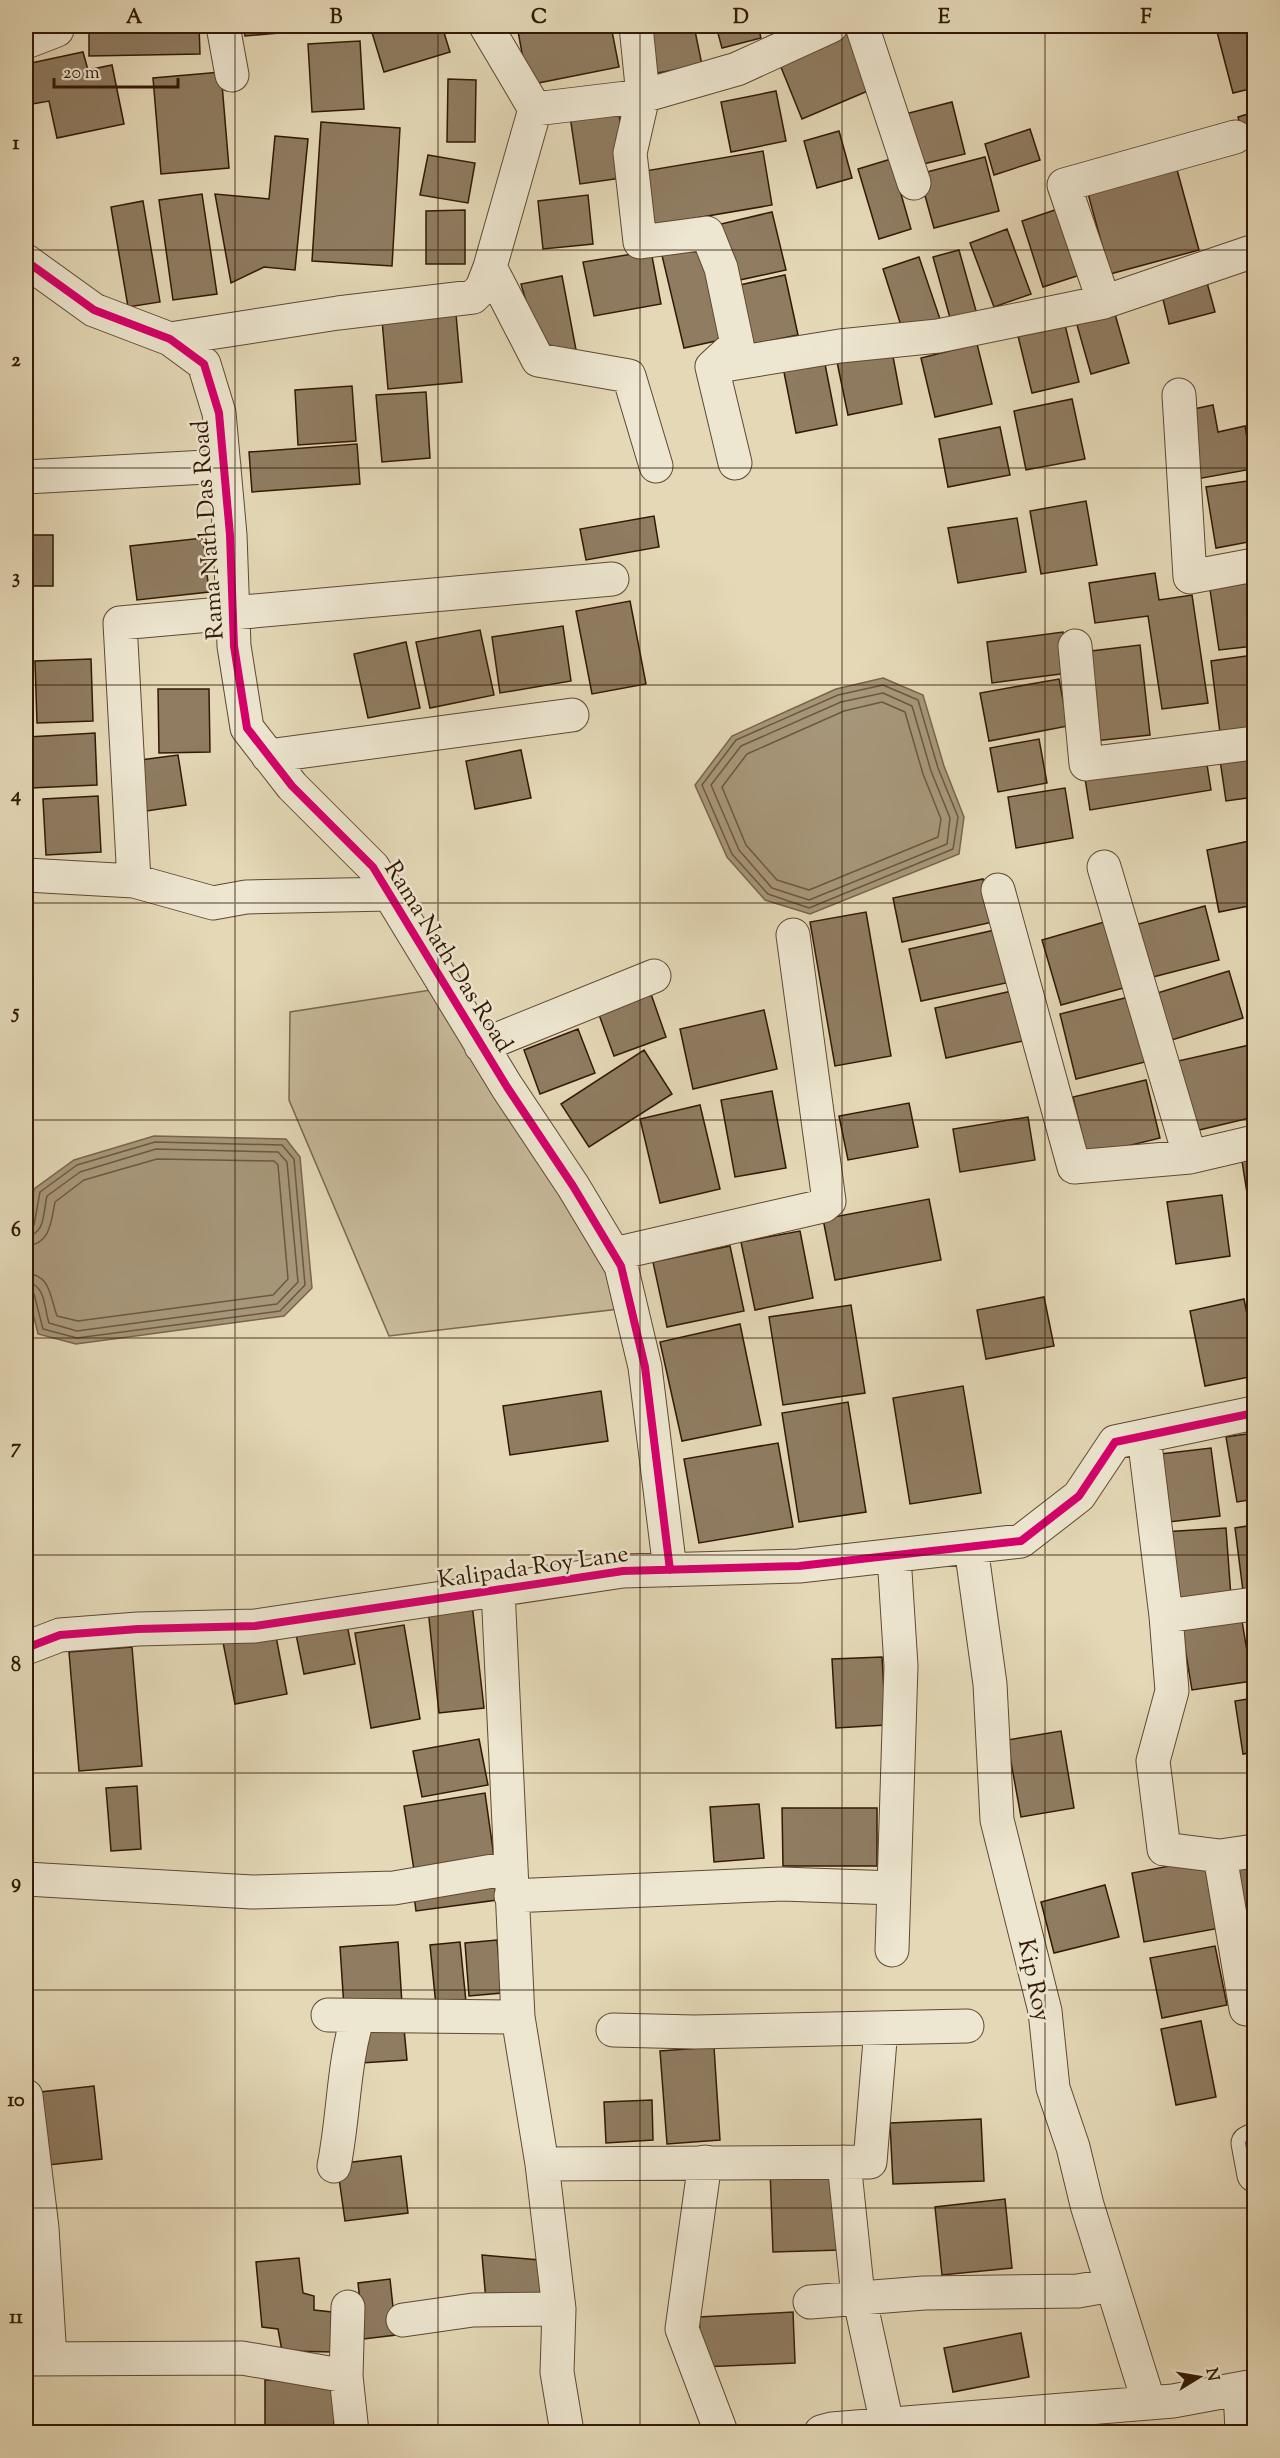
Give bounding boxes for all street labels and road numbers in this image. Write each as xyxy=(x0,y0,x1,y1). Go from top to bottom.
street label: Rama Nath Das Road xyxy=(184,418,234,641)
street label: Rama Nath Das Road xyxy=(375,855,520,1060)
street label: Kalipada Roy Lane xyxy=(436,1538,631,1598)
street label: Kip Roy xyxy=(1008,1936,1058,2025)

